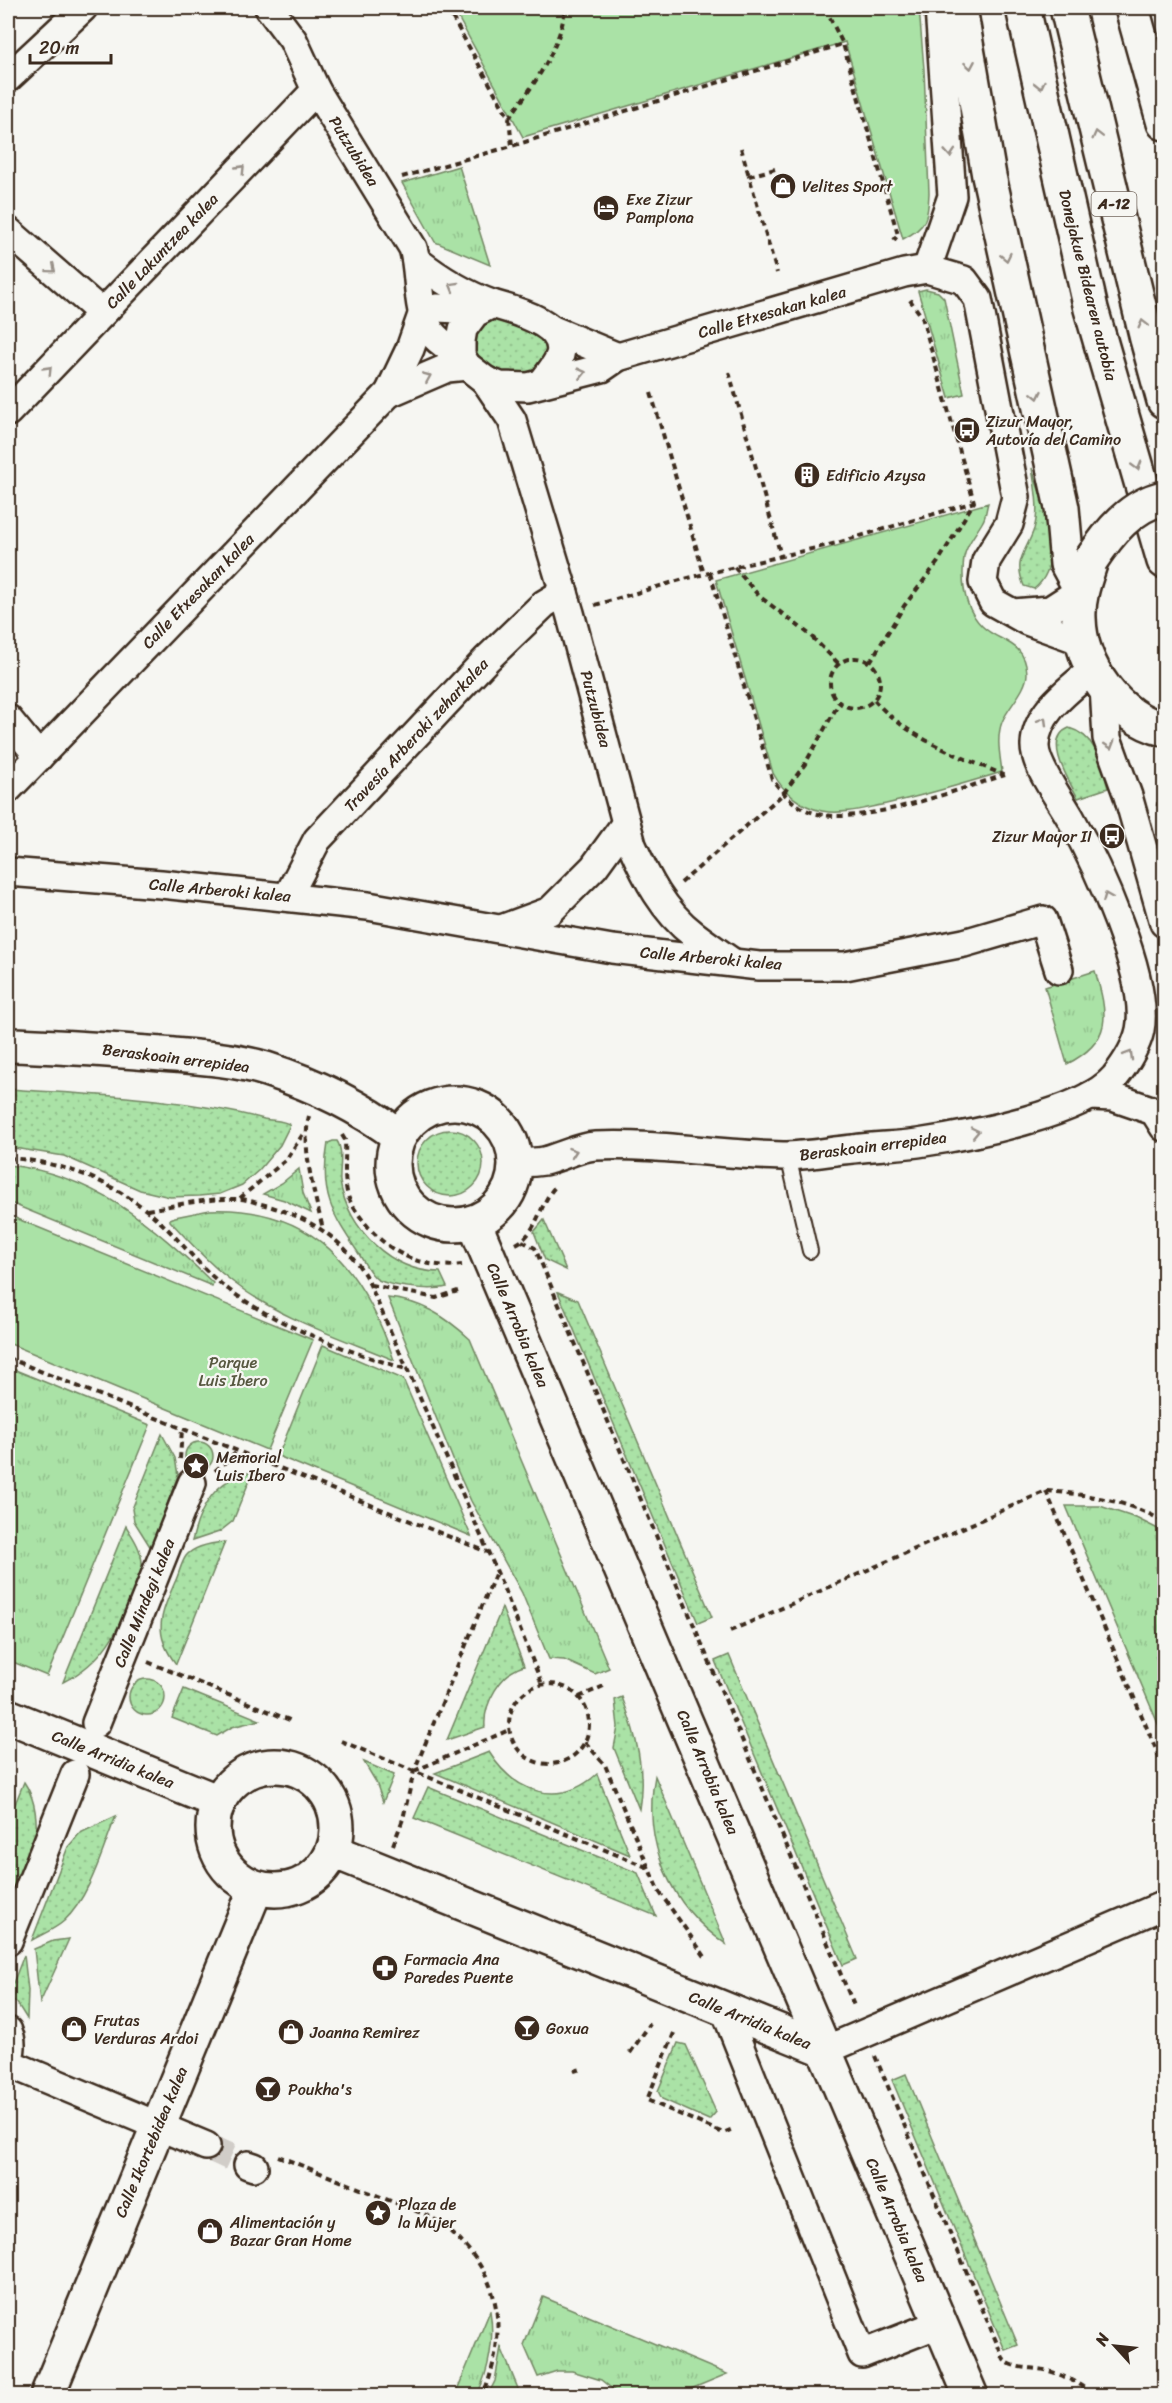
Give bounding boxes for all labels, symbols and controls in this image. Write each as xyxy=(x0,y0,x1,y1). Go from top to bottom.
scale bar xyxy=(30,27,111,65)
text: 20 m xyxy=(39,32,79,64)
one-way arrow xyxy=(963,60,976,70)
one-way arrow xyxy=(1033,80,1046,90)
street label: Putzubidea xyxy=(321,110,388,193)
one-way arrow xyxy=(1092,130,1105,140)
one-way arrow xyxy=(943,148,956,157)
one-way arrow xyxy=(234,165,245,175)
shop icon: Velites Sport xyxy=(768,171,798,201)
place label: Velites Sport xyxy=(802,172,893,201)
place label: Exe Zizur Pamplona xyxy=(626,185,694,232)
street label: Calle Lakuntzea kalea xyxy=(98,186,226,316)
street label: Donejakue Bidearen autobia xyxy=(1050,186,1126,385)
road number: A-12 xyxy=(1092,192,1136,216)
hotel icon: Exe Zizur Pamplona xyxy=(591,193,621,223)
one-way arrow xyxy=(999,251,1012,261)
one-way arrow xyxy=(45,262,56,273)
street label: Calle Etxesakan kalea xyxy=(695,277,850,347)
one-way arrow xyxy=(448,281,459,293)
one-way arrow xyxy=(1137,319,1150,329)
one-way arrow xyxy=(41,366,52,377)
one-way arrow xyxy=(577,367,587,380)
one-way arrow xyxy=(421,372,432,384)
one-way arrow xyxy=(1029,389,1042,399)
place label: Zizur Mayor, Autovía del Camino xyxy=(985,407,1121,454)
bus stop icon: Zizur Mayor, Autovía del Camino xyxy=(952,415,982,445)
building icon: Edificio Azysa xyxy=(792,460,822,490)
one-way arrow xyxy=(1130,460,1142,471)
place label: Edificio Azysa xyxy=(826,461,926,490)
street label: Calle Etxesakan kalea xyxy=(134,525,262,656)
street label: Travesía Arberoki zeharkalea xyxy=(336,650,496,819)
street label: Putzubidea xyxy=(572,667,620,752)
one-way arrow xyxy=(1036,717,1047,728)
one-way arrow xyxy=(1103,739,1115,750)
bus stop icon: Zizur Mayor II xyxy=(1097,821,1127,851)
place label: Zizur Mayor II xyxy=(992,822,1092,851)
street label: Calle Arberoki kalea xyxy=(148,869,293,911)
one-way arrow xyxy=(1102,893,1114,904)
street label: Calle Arberoki kalea xyxy=(639,937,784,979)
street label: Beraskoain errepidea xyxy=(101,1035,251,1081)
one-way arrow xyxy=(1122,1051,1134,1061)
street label: Beraskoain errepidea xyxy=(798,1123,948,1169)
one-way arrow xyxy=(970,1126,980,1139)
one-way arrow xyxy=(567,1146,578,1159)
street label: Calle Arrobia kalea xyxy=(479,1258,558,1393)
park label: Parque Luis Ibero xyxy=(198,1348,268,1395)
place label: Memorial Luis Ibero xyxy=(216,1443,285,1490)
place icon: Memorial Luis Ibero xyxy=(181,1451,211,1481)
street label: Calle Mindegi kalea xyxy=(105,1533,183,1672)
street label: Calle Arrobia kalea xyxy=(669,1705,748,1840)
street label: Calle Arridia kalea xyxy=(47,1721,180,1797)
place label: Farmacia Ana Paredes Puente xyxy=(404,1945,514,1992)
pharmacy icon: Farmacia Ana Paredes Puente xyxy=(370,1953,400,1983)
street label: Calle Arridia kalea xyxy=(684,1982,817,2058)
place label: Frutas Verduras Ardoi xyxy=(94,2006,199,2053)
bar icon: Goxua xyxy=(512,2013,542,2043)
shop icon: Frutas Verduras Ardoi xyxy=(59,2014,89,2044)
place label: Goxua xyxy=(546,2014,589,2043)
shop icon: Joanna Remirez xyxy=(276,2017,306,2047)
place label: Joanna Remirez xyxy=(309,2018,420,2047)
street label: Calle Ikortebidea kalea xyxy=(106,2062,196,2222)
bar icon: Poukha's xyxy=(253,2074,283,2104)
place label: Poukha's xyxy=(288,2075,352,2104)
street label: Calle Arrobia kalea xyxy=(858,2153,937,2288)
place label: Plaza de la Mujer xyxy=(398,2190,457,2237)
place icon: Plaza de la Mujer xyxy=(363,2198,393,2228)
place label: Alimentación y Bazar Gran Home xyxy=(229,2208,352,2255)
shop icon: Alimentación y Bazar Gran Home xyxy=(195,2216,225,2246)
north arrow xyxy=(1085,2316,1145,2376)
text: N xyxy=(1086,2327,1118,2352)

